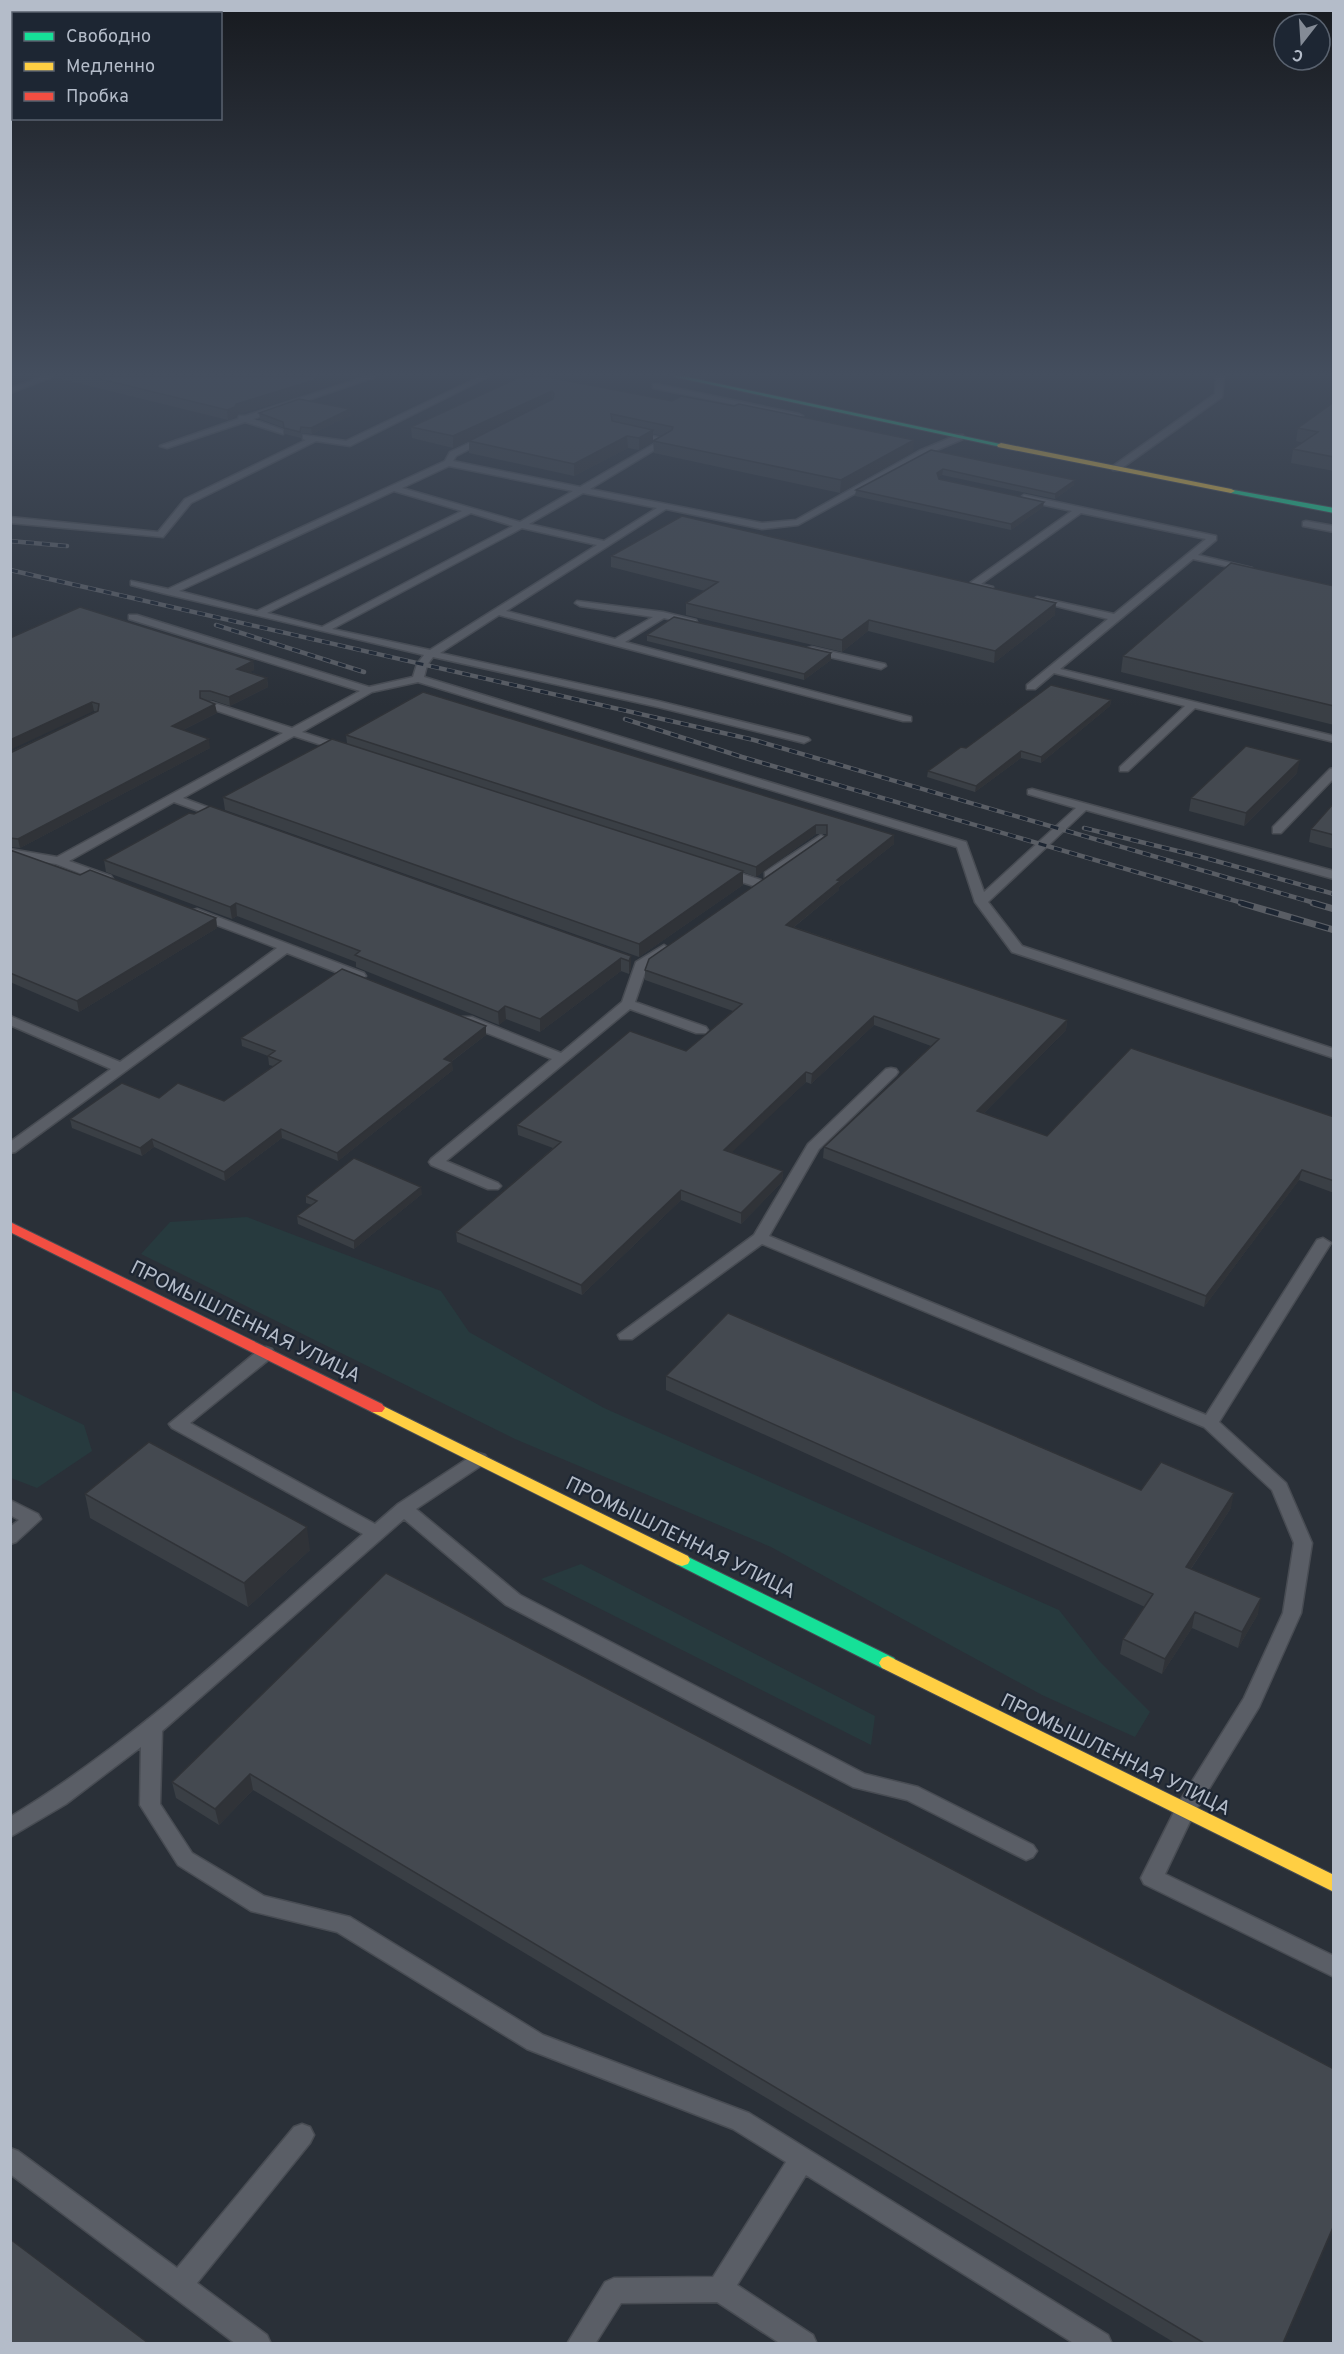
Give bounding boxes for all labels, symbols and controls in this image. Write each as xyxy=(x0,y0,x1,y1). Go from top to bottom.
legend xyxy=(12,12,222,120)
north arrow xyxy=(1272,12,1332,72)
text: Свободно xyxy=(66,26,151,49)
text: С xyxy=(1290,43,1306,65)
text: Медленно xyxy=(66,56,155,79)
text: Пробка xyxy=(66,86,129,109)
street label: ПРОМЫШЛЕННАЯ УЛИЦА xyxy=(126,1256,365,1390)
street label: ПРОМЫШЛЕННАЯ УЛИЦА xyxy=(561,1472,800,1606)
street label: ПРОМЫШЛЕННАЯ УЛИЦА xyxy=(996,1689,1235,1823)

